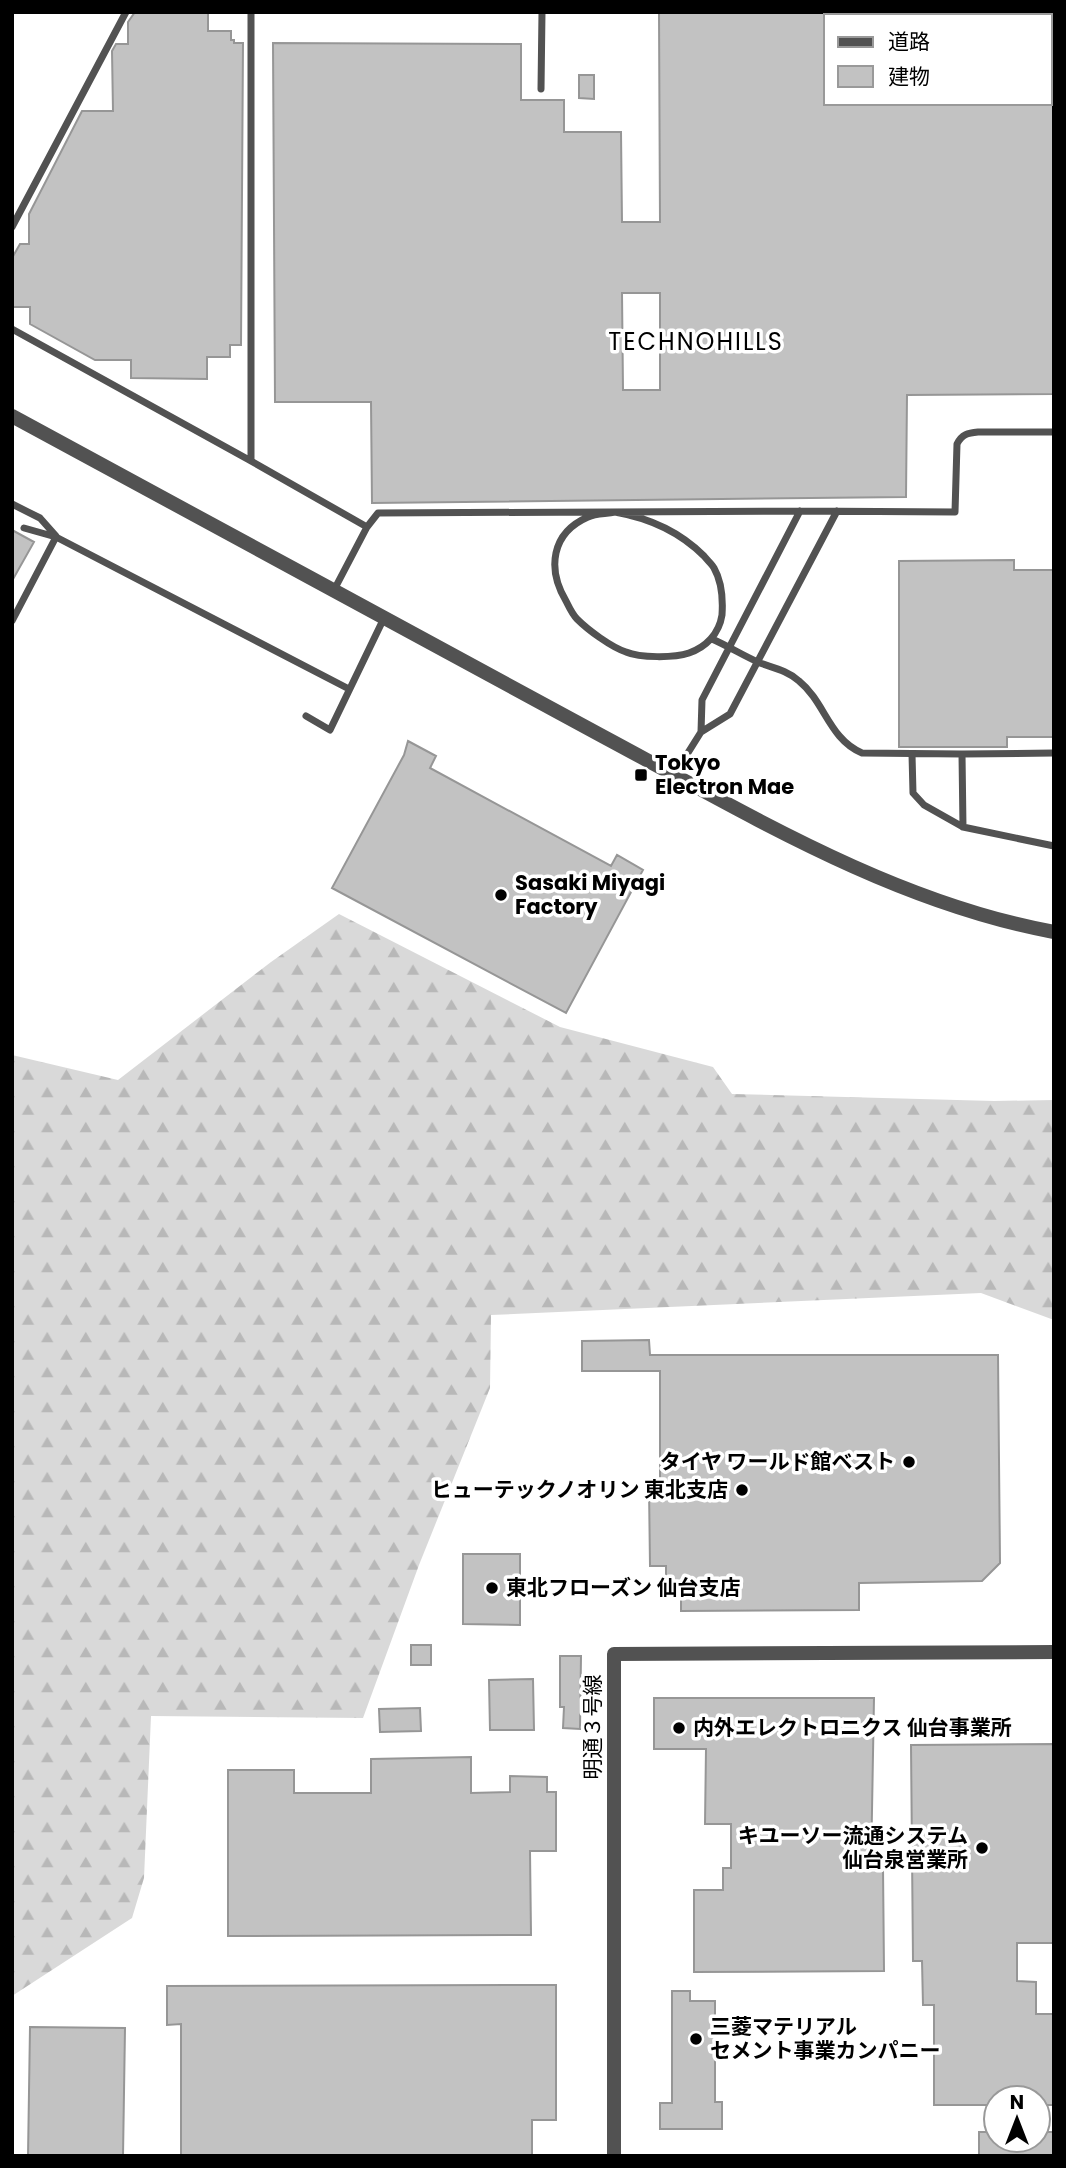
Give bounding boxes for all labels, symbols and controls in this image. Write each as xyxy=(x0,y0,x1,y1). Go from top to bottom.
legend xyxy=(824,14,1052,105)
text: 道路 xyxy=(888,27,930,56)
text: 建物 xyxy=(888,62,930,91)
district label: TECHNOHILLS xyxy=(608,325,784,358)
place label: Tokyo Electron Mae xyxy=(655,748,794,801)
marker: Tokyo Electron Mae xyxy=(633,767,649,783)
place label: Sasaki Miyagi Factory xyxy=(515,868,665,921)
marker: Sasaki Miyagi Factory xyxy=(493,887,509,903)
place label: タイヤ ワールド館ベスト xyxy=(660,1447,895,1476)
marker: タイヤ ワールド館ベスト xyxy=(901,1454,917,1470)
place label: ヒューテックノオリン 東北支店 xyxy=(431,1475,728,1504)
marker: ヒューテックノオリン 東北支店 xyxy=(734,1482,750,1498)
place label: 東北フローズン 仙台支店 xyxy=(506,1573,740,1602)
marker: 東北フローズン 仙台支店 xyxy=(484,1580,500,1596)
street label: 明通３号線 xyxy=(578,1675,607,1780)
place label: 内外エレクトロニクス 仙台事業所 xyxy=(693,1713,1012,1742)
marker: 内外エレクトロニクス 仙台事業所 xyxy=(671,1720,687,1736)
place label: キユーソー流通システム 仙台泉営業所 xyxy=(738,1821,968,1874)
marker: キユーソー流通システム 仙台泉営業所 xyxy=(974,1840,990,1856)
place label: 三菱マテリアル セメント事業カンパニー xyxy=(710,2012,941,2065)
marker: 三菱マテリアル セメント事業カンパニー xyxy=(688,2031,704,2047)
north arrow xyxy=(982,2084,1052,2154)
text: N xyxy=(1010,2089,1024,2116)

